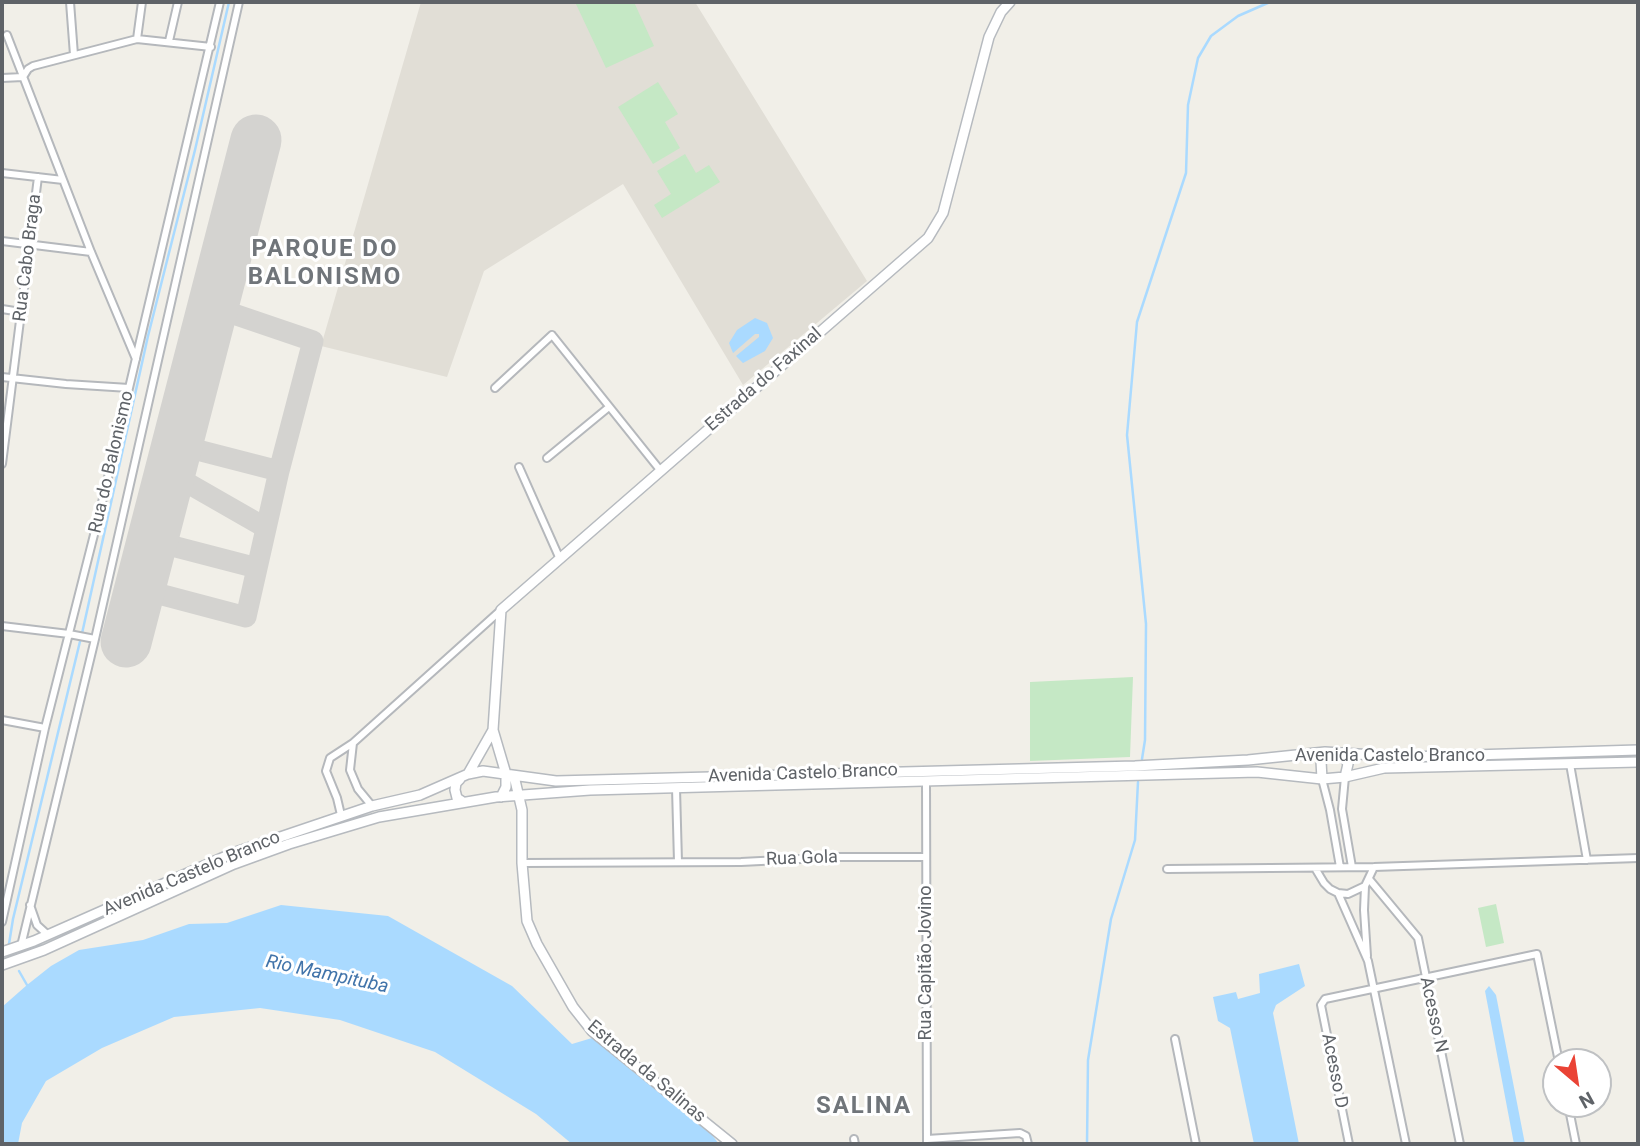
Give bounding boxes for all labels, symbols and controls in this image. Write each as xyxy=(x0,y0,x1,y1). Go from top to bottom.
street label: Rua Cabo Braga xyxy=(9,193,47,323)
district label: PARQUE DO BALONISMO xyxy=(249,236,401,292)
street label: Estrada do Faxinal xyxy=(701,324,827,436)
street label: Rua do Balonismo xyxy=(85,389,139,535)
street label: Avenida Castelo Branco xyxy=(1295,745,1485,767)
street label: Avenida Castelo Branco xyxy=(708,760,898,788)
street label: Avenida Castelo Branco xyxy=(100,827,284,921)
street label: Rua Gola xyxy=(766,847,838,871)
street label: Rua Capitão Jovino xyxy=(915,885,937,1041)
water label: Rio Mampituba xyxy=(264,951,390,999)
street label: Acesso N xyxy=(1414,975,1452,1055)
street label: Estrada da Salinas xyxy=(582,1016,710,1128)
street label: Acesso D xyxy=(1316,1032,1352,1110)
north arrow xyxy=(1542,1048,1612,1118)
text: N xyxy=(1575,1087,1598,1113)
district label: SALINA xyxy=(817,1093,911,1121)

